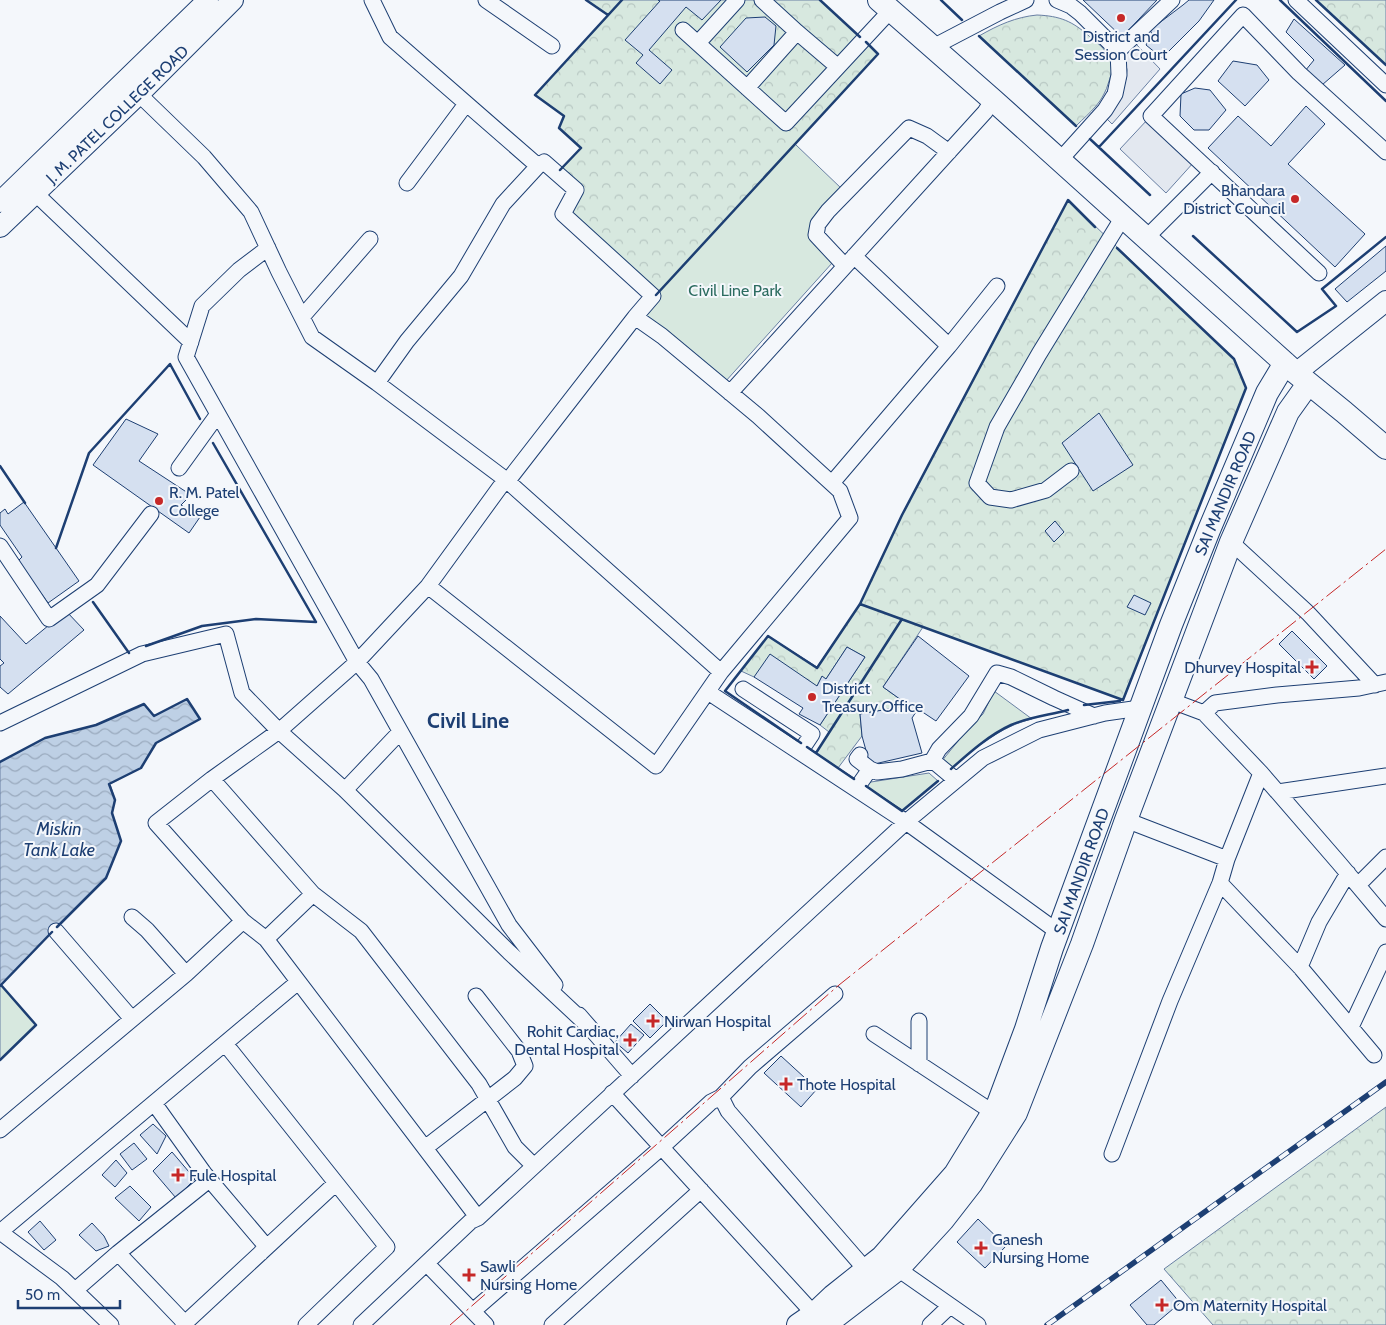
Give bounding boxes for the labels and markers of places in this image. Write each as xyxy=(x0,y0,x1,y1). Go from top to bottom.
marker: District and Session Court xyxy=(1115,12,1127,24)
place label: District and Session Court xyxy=(1075,27,1168,64)
place label: Bhandara District Council xyxy=(1183,181,1285,218)
marker: Bhandara District Council xyxy=(1289,193,1301,205)
place label: R. M. Patel College xyxy=(169,483,239,520)
marker: R. M. Patel College xyxy=(153,495,165,507)
place label: Dhurvey Hospital xyxy=(1184,658,1301,677)
marker: Dhurvey Hospital xyxy=(1305,660,1319,674)
place label: District Treasury Office xyxy=(822,679,923,716)
marker: District Treasury Office xyxy=(806,691,818,703)
place label: Nirwan Hospital xyxy=(664,1012,771,1031)
marker: Nirwan Hospital xyxy=(646,1014,660,1028)
place label: Rohit Cardiac, Dental Hospital xyxy=(514,1022,619,1059)
marker: Rohit Cardiac, Dental Hospital xyxy=(623,1033,637,1047)
place label: Thote Hospital xyxy=(797,1075,896,1094)
marker: Thote Hospital xyxy=(779,1077,793,1091)
place label: Fule Hospital xyxy=(189,1166,276,1185)
marker: Fule Hospital xyxy=(171,1168,185,1182)
place label: Ganesh Nursing Home xyxy=(992,1230,1089,1267)
marker: Ganesh Nursing Home xyxy=(974,1241,988,1255)
place label: Sawli Nursing Home xyxy=(480,1257,577,1294)
marker: Sawli Nursing Home xyxy=(462,1268,476,1282)
place label: Om Maternity Hospital xyxy=(1173,1296,1327,1315)
marker: Om Maternity Hospital xyxy=(1155,1298,1169,1312)

